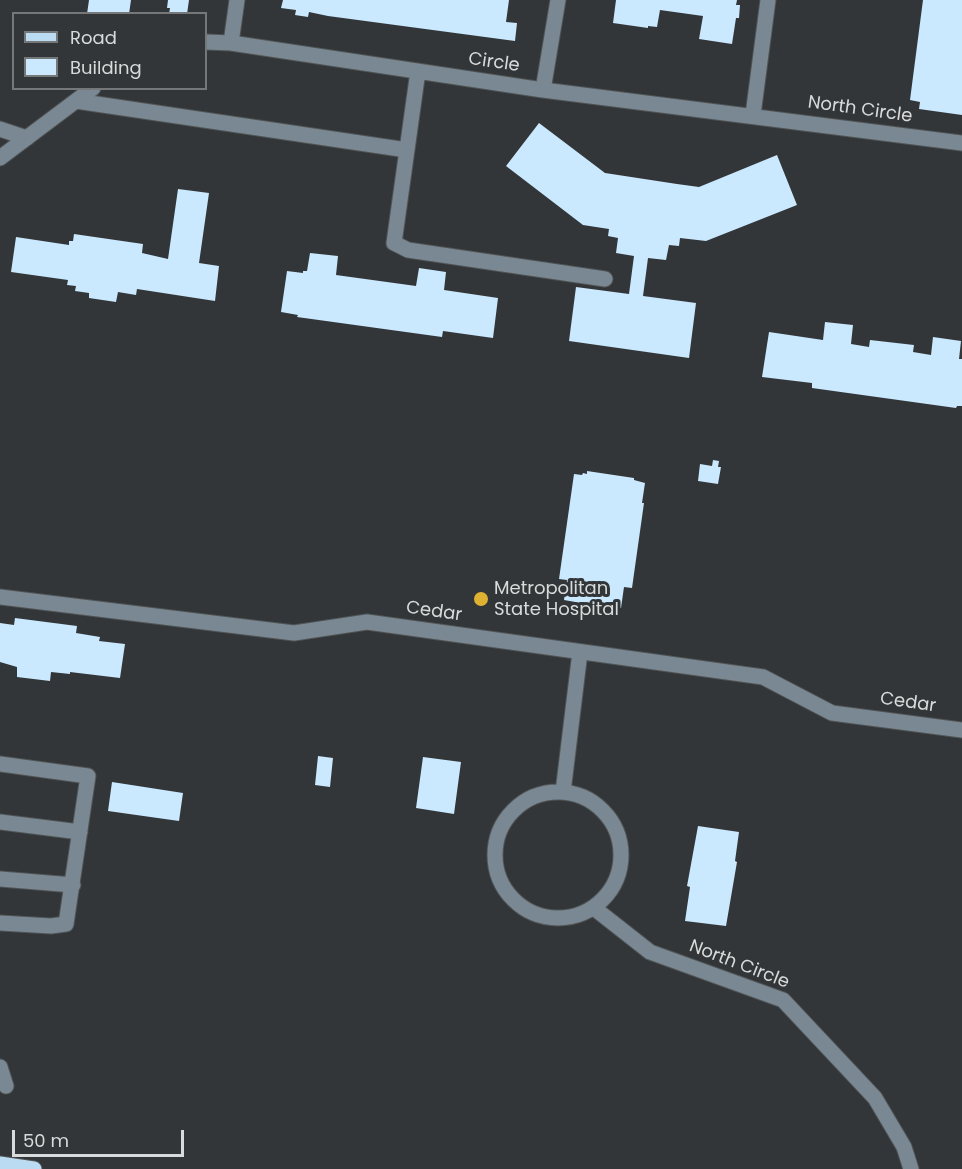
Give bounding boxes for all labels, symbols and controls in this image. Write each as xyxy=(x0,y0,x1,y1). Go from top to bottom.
legend xyxy=(12,12,207,90)
text: Road xyxy=(70,25,117,50)
street label: Circle xyxy=(467,49,521,77)
text: Building xyxy=(70,55,142,80)
street label: North Circle xyxy=(806,92,914,128)
place label: Metropolitan State Hospital xyxy=(494,578,619,620)
marker: Metropolitan State Hospital xyxy=(472,590,490,608)
street label: Cedar xyxy=(405,597,463,627)
street label: Cedar xyxy=(879,688,937,718)
street label: North Circle xyxy=(686,936,792,994)
scale bar xyxy=(15,1118,188,1156)
text: 50 m xyxy=(23,1128,69,1153)

